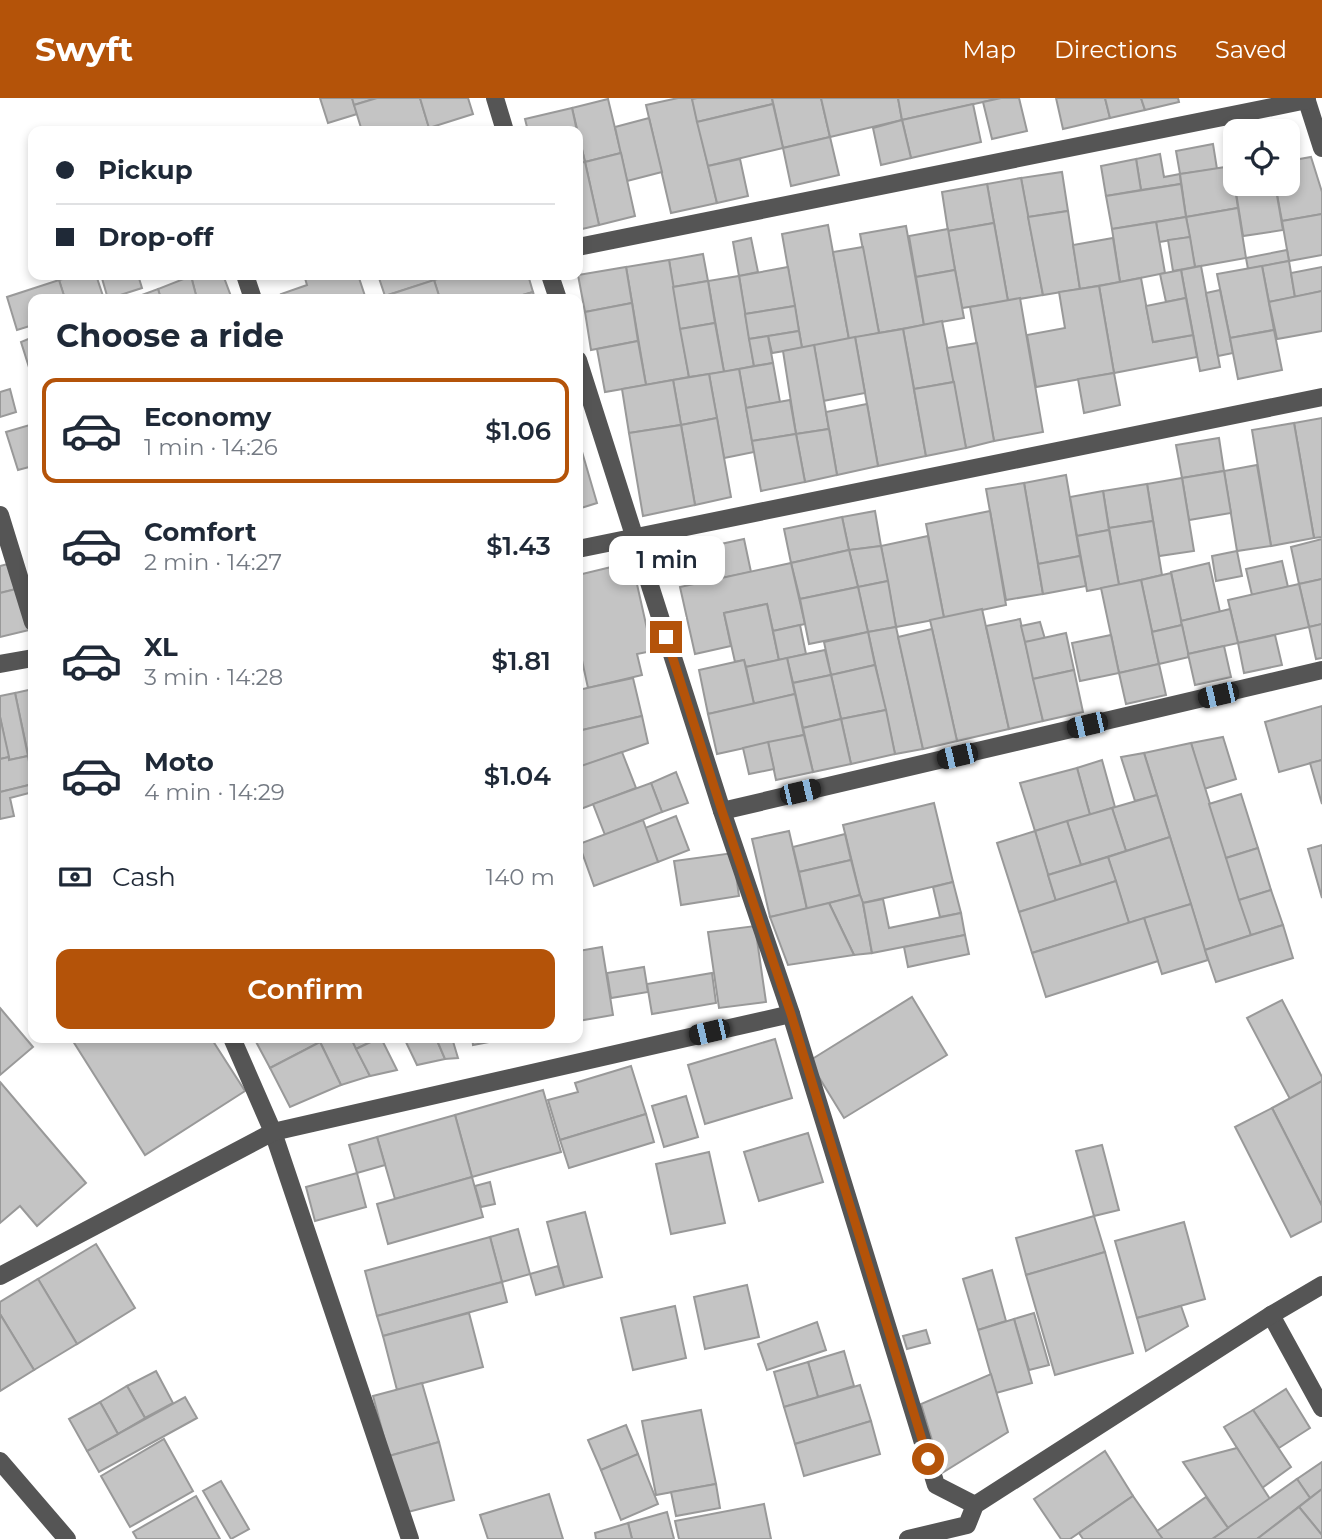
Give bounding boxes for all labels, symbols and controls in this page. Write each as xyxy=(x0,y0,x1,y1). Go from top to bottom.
text: Swyft xyxy=(35,29,133,69)
text: Map xyxy=(963,35,1016,64)
text: Directions xyxy=(1054,35,1177,64)
text: Saved xyxy=(1215,35,1287,64)
map controls xyxy=(1223,119,1300,196)
button: locate xyxy=(1223,119,1300,196)
text: Pickup xyxy=(98,154,193,186)
text: Drop-off xyxy=(98,221,213,253)
text: Choose a ride xyxy=(56,316,284,355)
icon: car xyxy=(60,399,123,462)
text: Economy xyxy=(144,401,271,433)
text: $1.06 xyxy=(485,415,551,447)
text: 1 min · 14:26 xyxy=(144,433,278,461)
icon: car xyxy=(60,514,123,577)
text: Comfort xyxy=(144,516,256,548)
text: $1.43 xyxy=(486,530,551,562)
callout: 1 min xyxy=(608,536,724,584)
text: 1 min xyxy=(636,546,698,574)
text: 2 min · 14:27 xyxy=(144,548,282,576)
route end xyxy=(650,621,682,653)
icon: car xyxy=(60,629,123,692)
text: XL xyxy=(144,631,178,663)
text: $1.81 xyxy=(492,645,551,677)
text: 3 min · 14:28 xyxy=(144,663,283,691)
car xyxy=(1196,680,1241,710)
car xyxy=(1065,710,1110,740)
car xyxy=(935,741,980,771)
icon: car xyxy=(60,744,123,807)
text: Moto xyxy=(144,746,214,778)
text: $1.04 xyxy=(484,760,551,792)
car xyxy=(778,777,823,807)
text: 4 min · 14:29 xyxy=(144,778,285,806)
icon: cash xyxy=(56,858,94,896)
text: Cash xyxy=(112,861,176,893)
text: 140 m xyxy=(486,863,555,891)
button: Confirm xyxy=(56,949,555,1029)
car xyxy=(687,1017,732,1047)
route start xyxy=(912,1443,944,1475)

